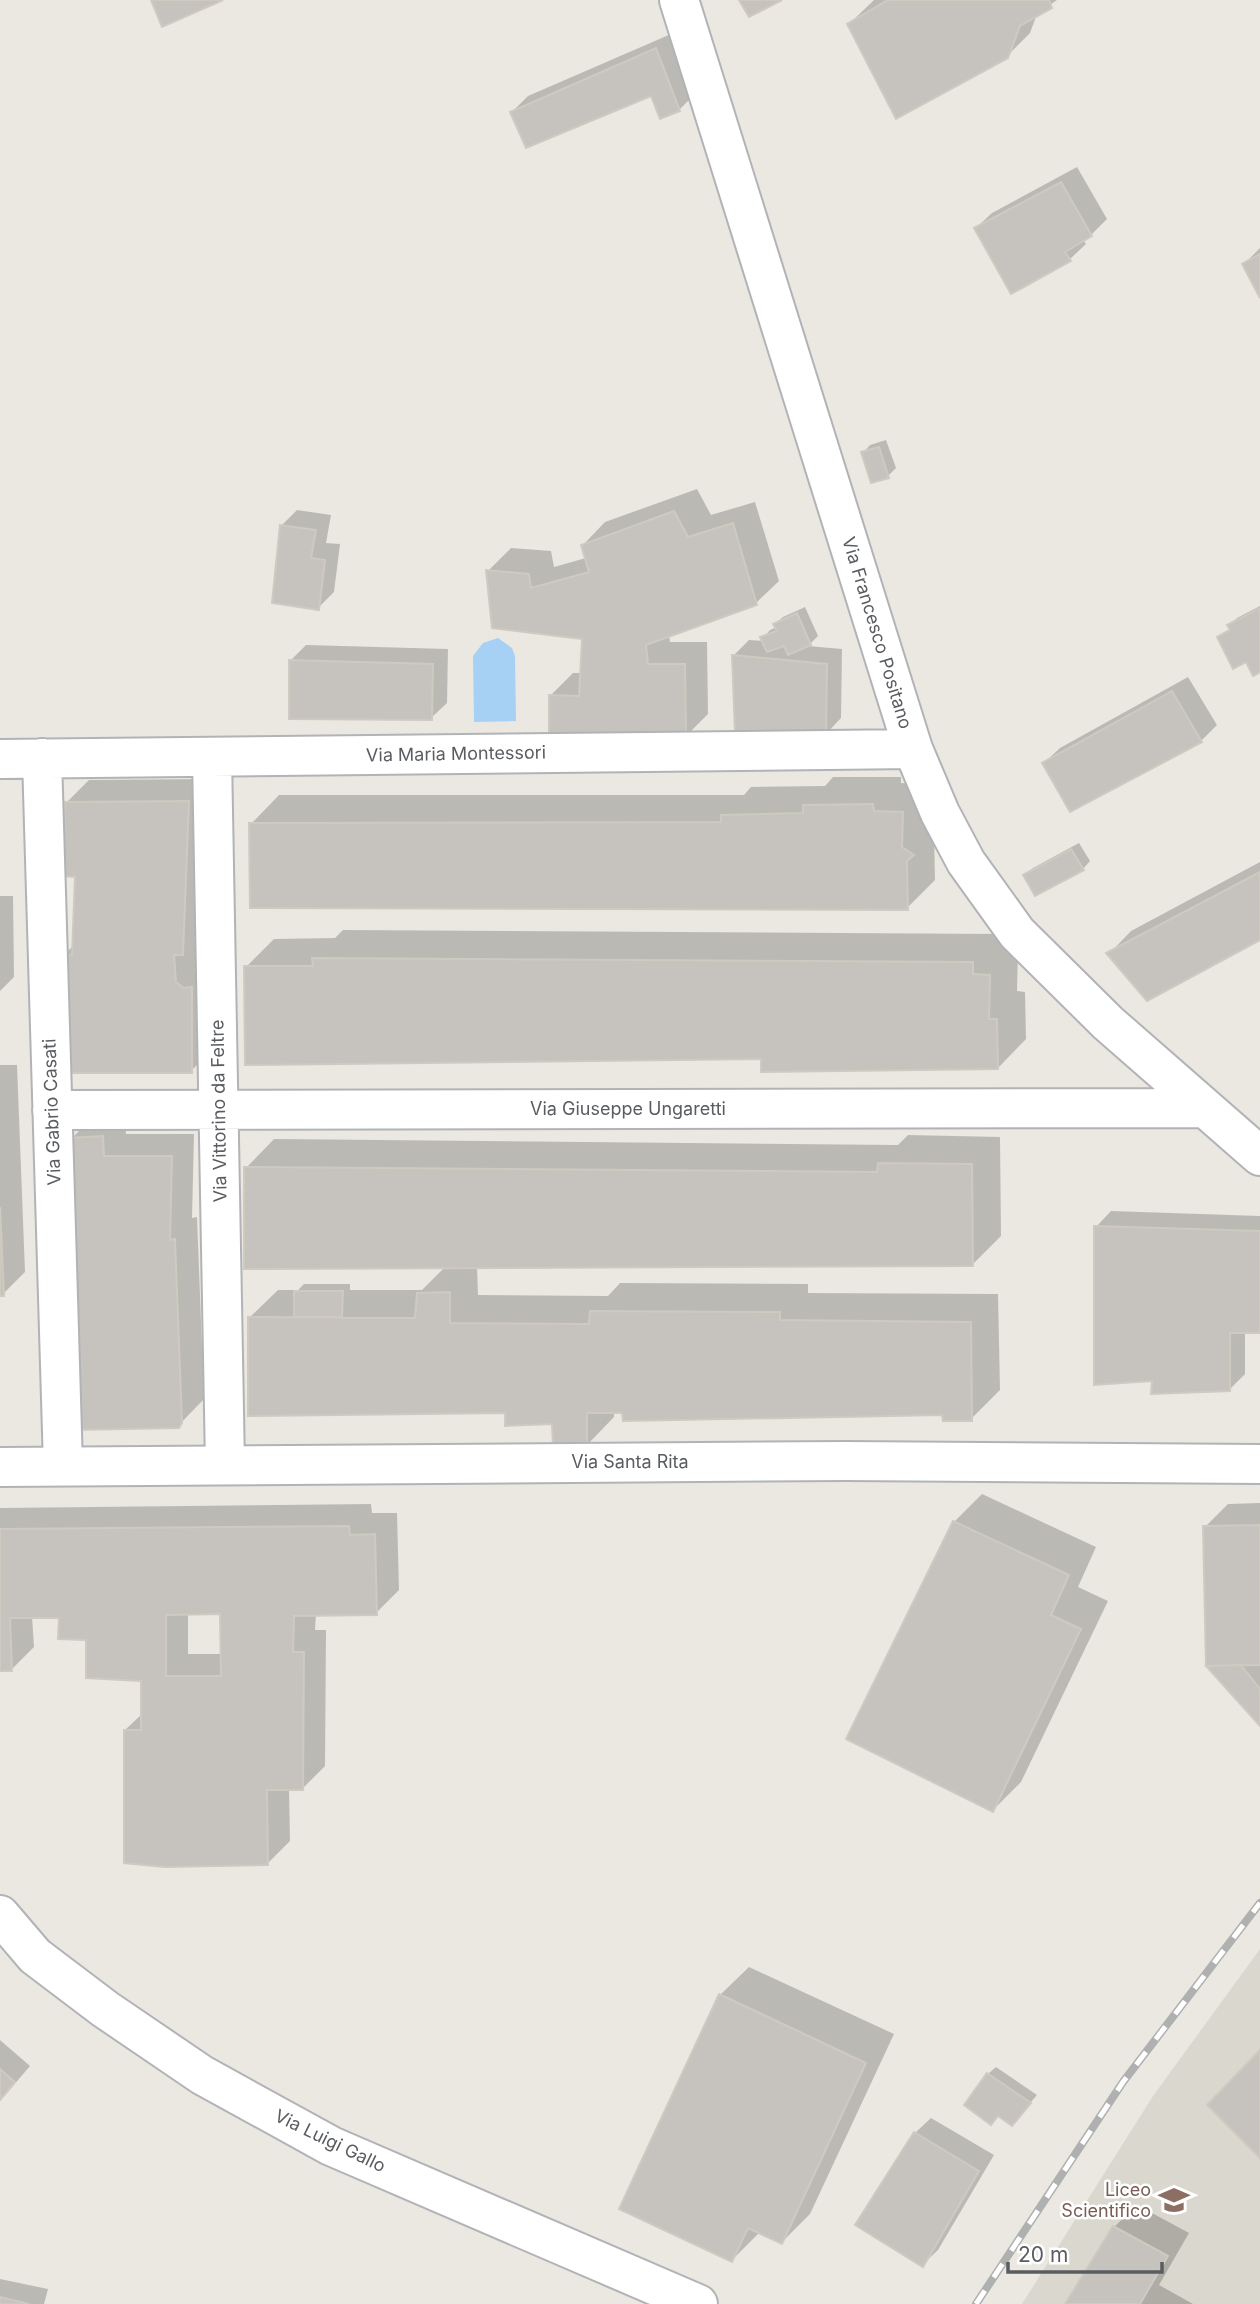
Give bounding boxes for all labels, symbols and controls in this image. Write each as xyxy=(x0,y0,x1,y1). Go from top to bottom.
street label: Via Francesco Positano xyxy=(838,534,917,731)
street label: Via Maria Montessori xyxy=(366,741,546,766)
street label: Via Vittorino da Feltre xyxy=(206,1020,231,1203)
street label: Via Gabrio Casati xyxy=(38,1038,65,1186)
street label: Via Giuseppe Ungaretti xyxy=(530,1098,726,1119)
street label: Via Santa Rita xyxy=(571,1451,689,1472)
street label: Via Luigi Gallo xyxy=(271,2105,389,2176)
place label: Liceo Scientifico xyxy=(1061,2179,1151,2221)
school or university icon: Liceo Scientifico xyxy=(1157,2183,1191,2217)
scale bar xyxy=(1008,2230,1162,2274)
text: 20 m xyxy=(1018,2242,1068,2267)

